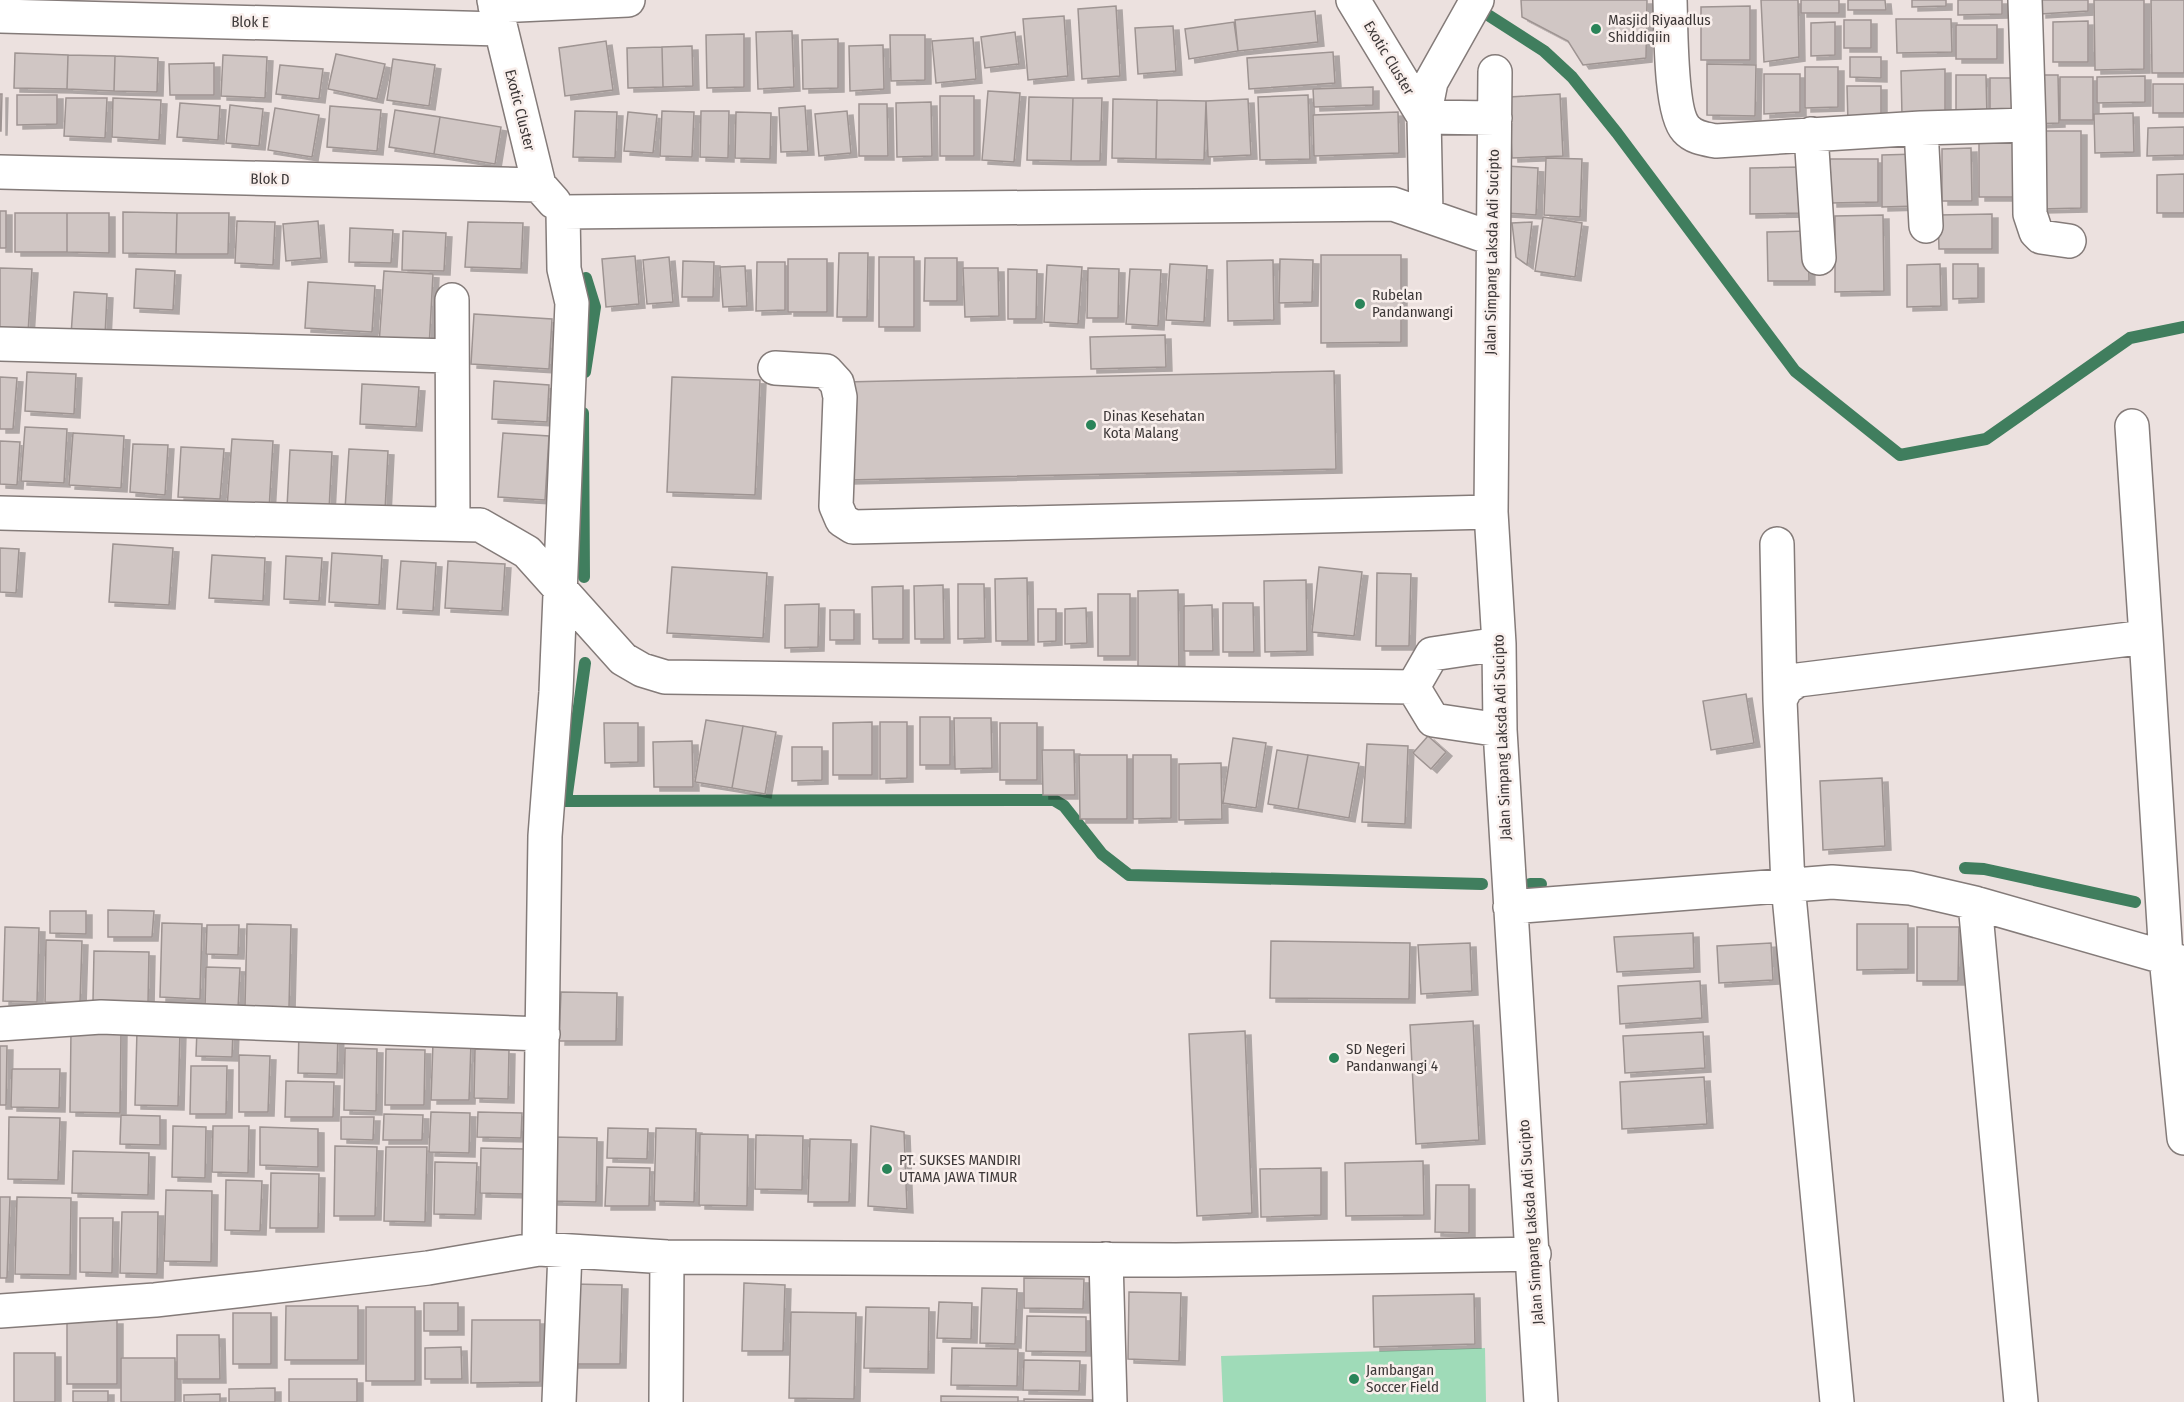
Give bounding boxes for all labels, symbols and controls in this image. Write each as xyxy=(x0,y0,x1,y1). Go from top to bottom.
place label: Masjid Riyaadlus Shiddiqiin xyxy=(1608,11,1711,46)
street label: Blok E xyxy=(231,13,269,31)
street label: Exotic Cluster xyxy=(1360,18,1418,99)
marker: Masjid Riyaadlus Shiddiqiin xyxy=(1589,22,1603,36)
street label: Exotic Cluster xyxy=(501,68,539,153)
street label: Jalan Simpang Laksda Adi Sucipto xyxy=(1481,149,1503,355)
street label: Blok D xyxy=(250,170,290,188)
place label: Rubelan Pandanwangi xyxy=(1372,286,1453,321)
marker: Rubelan Pandanwangi xyxy=(1353,297,1367,311)
place label: Dinas Kesehatan Kota Malang xyxy=(1103,407,1205,442)
marker: Dinas Kesehatan Kota Malang xyxy=(1084,418,1098,432)
street label: Jalan Simpang Laksda Adi Sucipto xyxy=(1489,634,1515,840)
place label: SD Negeri Pandanwangi 4 xyxy=(1346,1040,1438,1075)
marker: SD Negeri Pandanwangi 4 xyxy=(1327,1051,1341,1065)
street label: Jalan Simpang Laksda Adi Sucipto xyxy=(1515,1119,1547,1325)
place label: PT. SUKSES MANDIRI UTAMA JAWA TIMUR xyxy=(899,1151,1021,1186)
marker: PT. SUKSES MANDIRI UTAMA JAWA TIMUR xyxy=(880,1162,894,1176)
place label: Jambangan Soccer Field xyxy=(1366,1361,1439,1396)
marker: Jambangan Soccer Field xyxy=(1347,1372,1361,1386)

